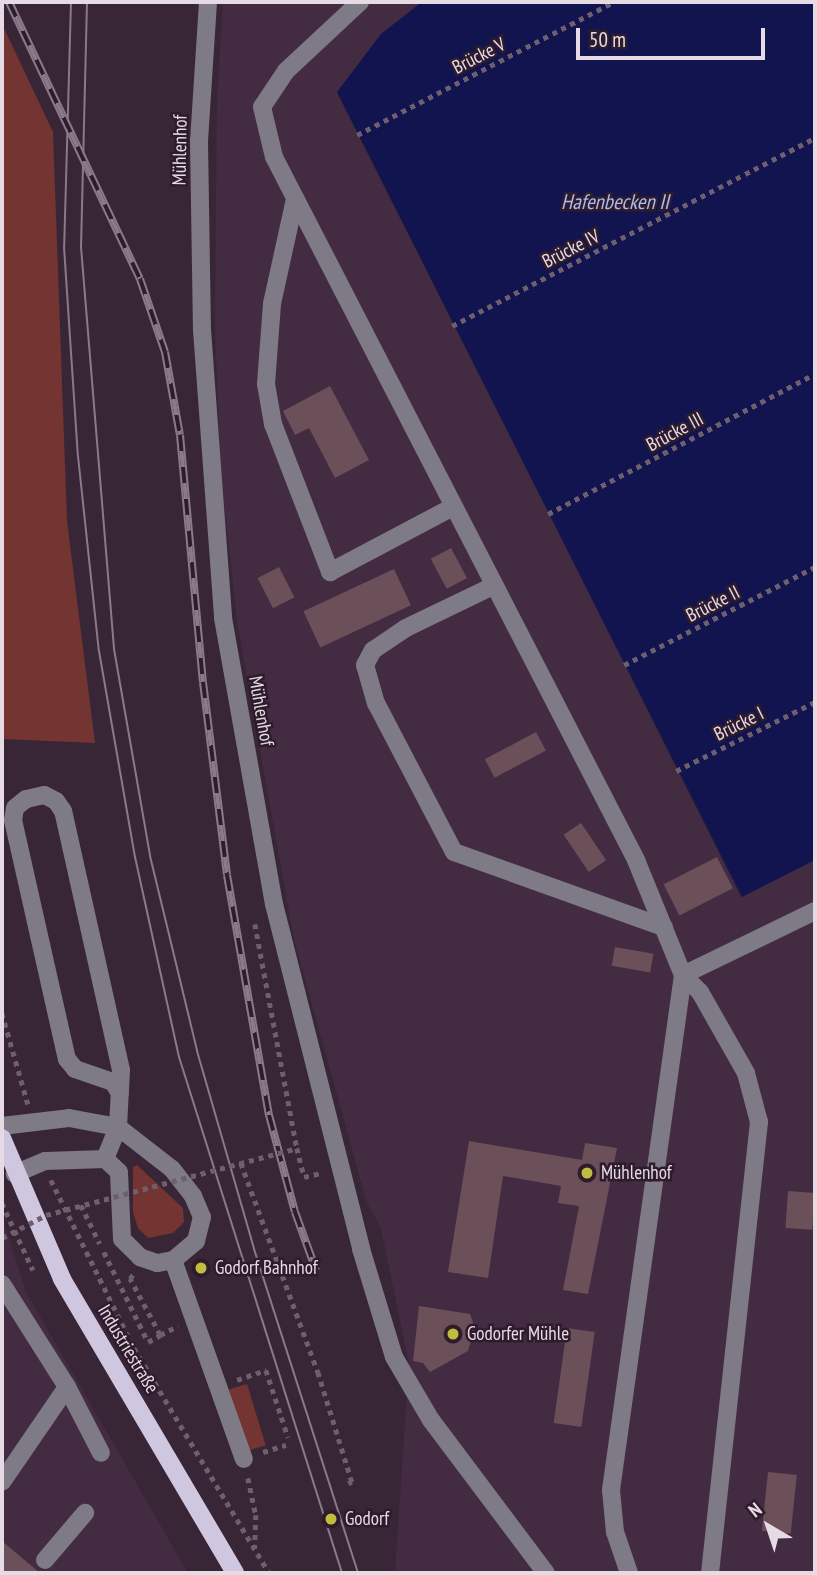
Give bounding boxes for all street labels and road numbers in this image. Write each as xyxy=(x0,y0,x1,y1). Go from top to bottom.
street label: Brücke V xyxy=(448,33,510,79)
street label: Mühlenhof xyxy=(168,115,192,185)
street label: Brücke IV xyxy=(538,225,604,273)
street label: Brücke III xyxy=(642,407,708,457)
street label: Brücke II xyxy=(682,581,744,627)
street label: Mühlenhof xyxy=(244,674,278,748)
street label: Brücke I xyxy=(710,702,768,746)
street label: Industriestraße xyxy=(93,1300,163,1398)

